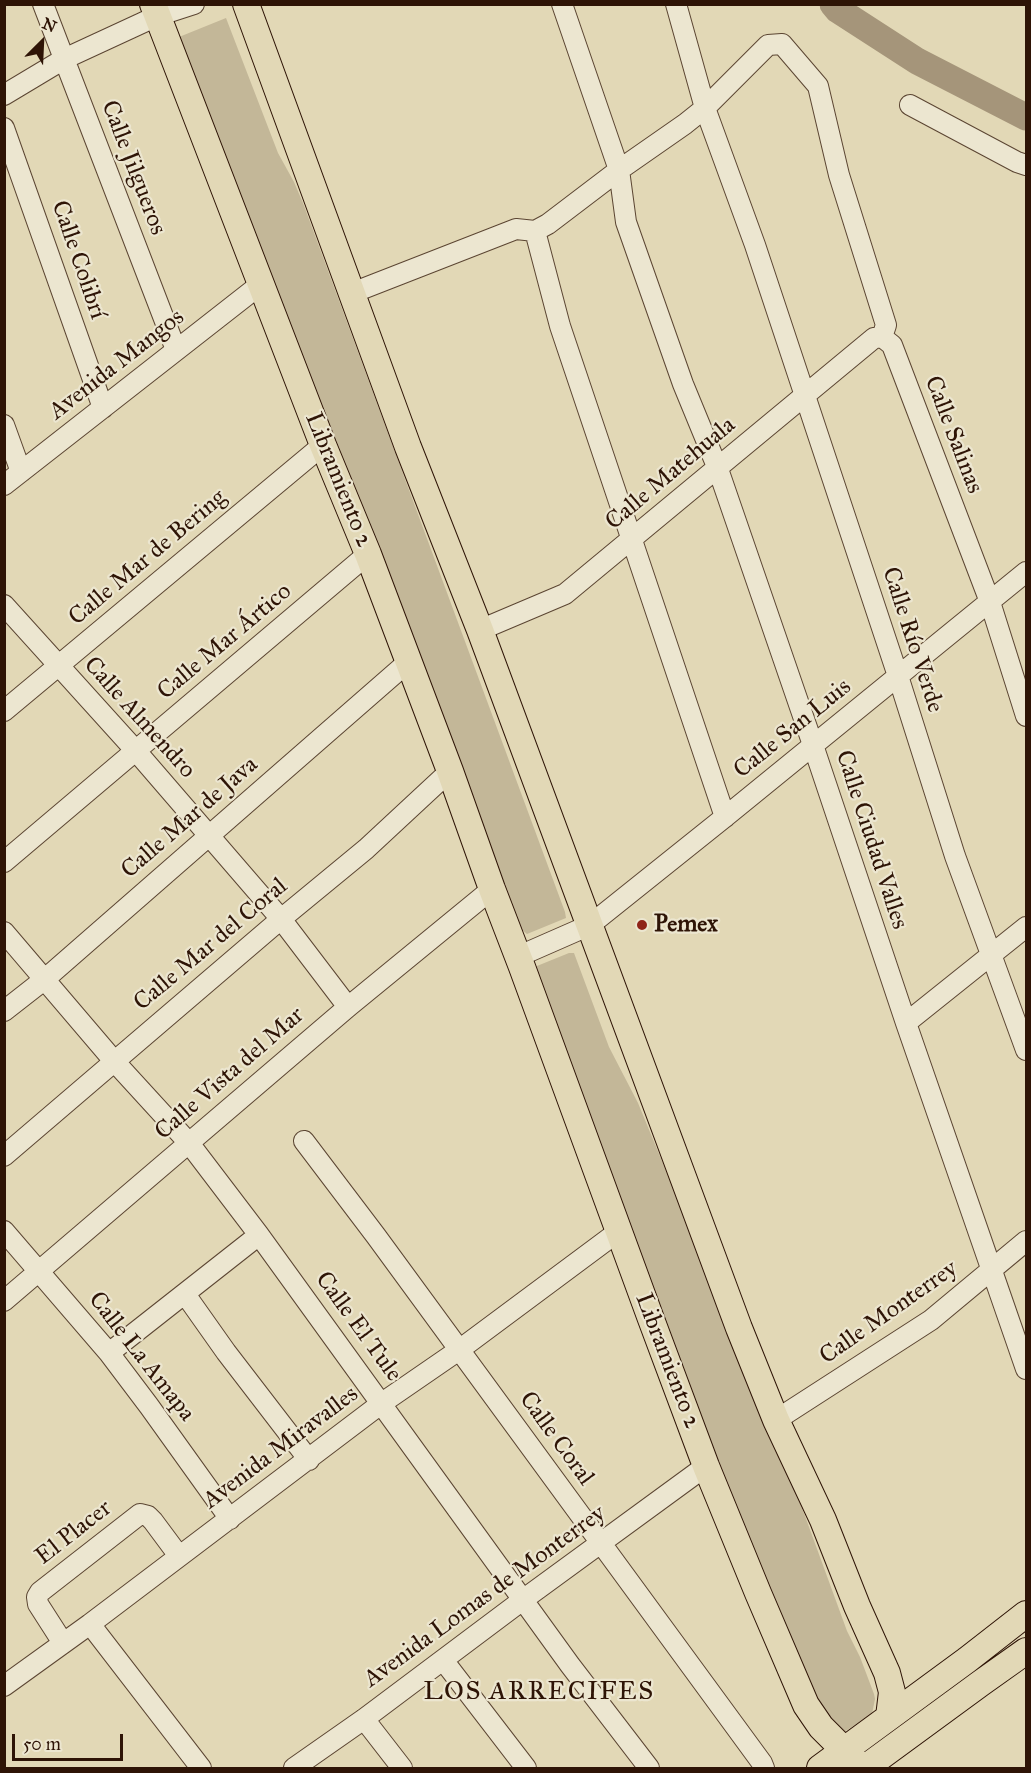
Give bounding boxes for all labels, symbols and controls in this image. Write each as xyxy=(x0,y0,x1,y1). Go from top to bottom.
north arrow xyxy=(12,12,72,72)
text: N xyxy=(39,14,60,37)
street label: Calle Jilgueros xyxy=(94,97,172,239)
street label: Calle Colibrí xyxy=(44,197,112,323)
street label: Avenida Mangos xyxy=(44,303,190,427)
street label: Calle Salinas xyxy=(917,372,989,498)
street label: Libramiento 2 xyxy=(298,409,378,551)
street label: Calle Matehuala xyxy=(600,411,742,537)
street label: Calle Mar de Bering xyxy=(63,484,233,632)
street label: Calle Río Verde xyxy=(875,564,949,716)
street label: Calle Mar Ártico xyxy=(152,578,298,706)
street label: Calle Almendro xyxy=(77,651,201,785)
street label: Calle San Luis xyxy=(729,673,857,785)
street label: Calle Ciudad Valles xyxy=(829,747,913,933)
street label: Calle Mar de Java xyxy=(116,751,264,885)
street label: Calle Mar del Coral xyxy=(128,872,294,1018)
place label: Pemex xyxy=(654,911,718,939)
marker: Pemex xyxy=(635,918,649,932)
street label: Calle Vista del Mar xyxy=(150,1001,310,1147)
street label: Calle Monterrey xyxy=(815,1255,963,1371)
street label: Calle El Tule xyxy=(309,1266,407,1388)
street label: Calle La Amapa xyxy=(82,1287,200,1427)
street label: Libramiento 2 xyxy=(628,1289,706,1433)
street label: Avenida Miravalles xyxy=(198,1380,364,1516)
street label: Calle Coral xyxy=(512,1387,600,1491)
street label: El Placer xyxy=(30,1494,118,1572)
street label: Avenida Lomas de Monterrey xyxy=(359,1500,611,1694)
district label: LOS ARRECIFES xyxy=(423,1677,655,1709)
scale bar xyxy=(15,1722,126,1760)
text: 50 m xyxy=(23,1733,61,1755)

